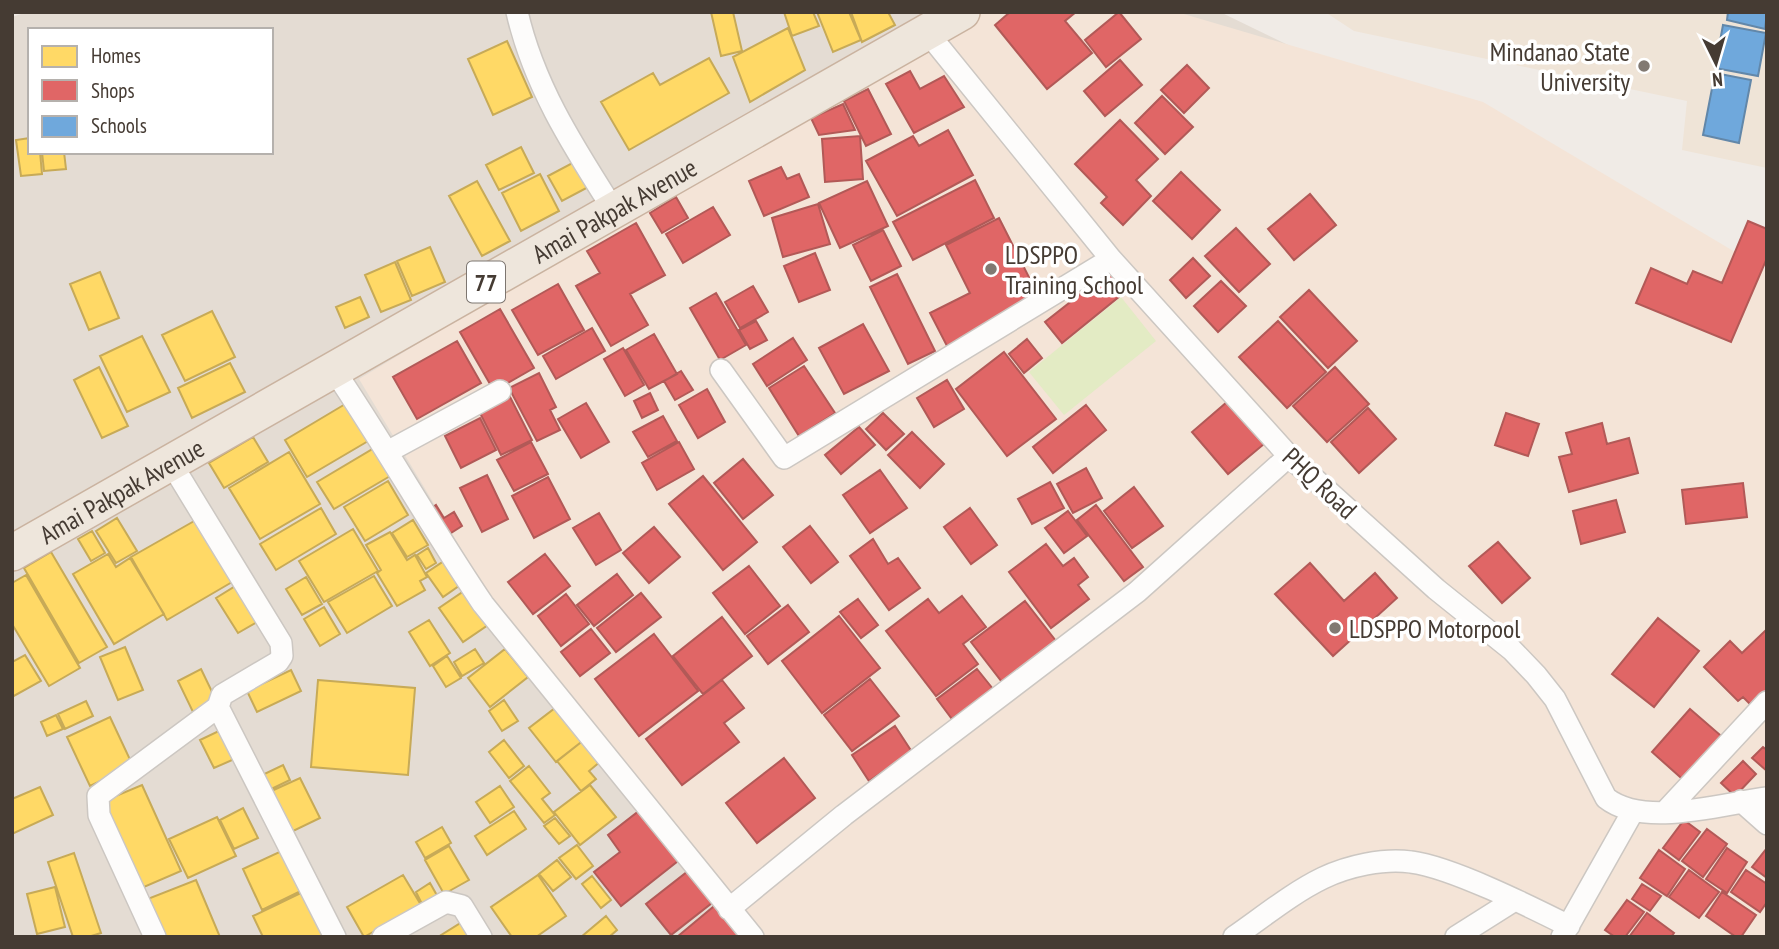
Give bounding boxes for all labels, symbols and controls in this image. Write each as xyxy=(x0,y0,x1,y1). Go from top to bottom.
legend xyxy=(28,28,273,154)
north arrow xyxy=(1681,28,1751,98)
place label: Mindanao State University xyxy=(1490,35,1630,98)
text: Homes xyxy=(91,42,141,69)
marker: Mindanao State University xyxy=(1636,58,1652,74)
text: N xyxy=(1711,68,1724,92)
text: Shops xyxy=(91,77,135,104)
text: Schools xyxy=(91,112,147,139)
street label: Amai Pakpak Avenue xyxy=(526,150,702,270)
place label: LDSPPO Training School xyxy=(1005,238,1143,301)
marker: LDSPPO Training School xyxy=(983,261,999,277)
road number: 77 xyxy=(467,262,505,302)
street label: Amai Pakpak Avenue xyxy=(33,431,210,551)
street label: PHQ Road xyxy=(1276,440,1364,526)
place label: LDSPPO Motorpool xyxy=(1349,612,1520,645)
marker: LDSPPO Motorpool xyxy=(1327,620,1343,636)

